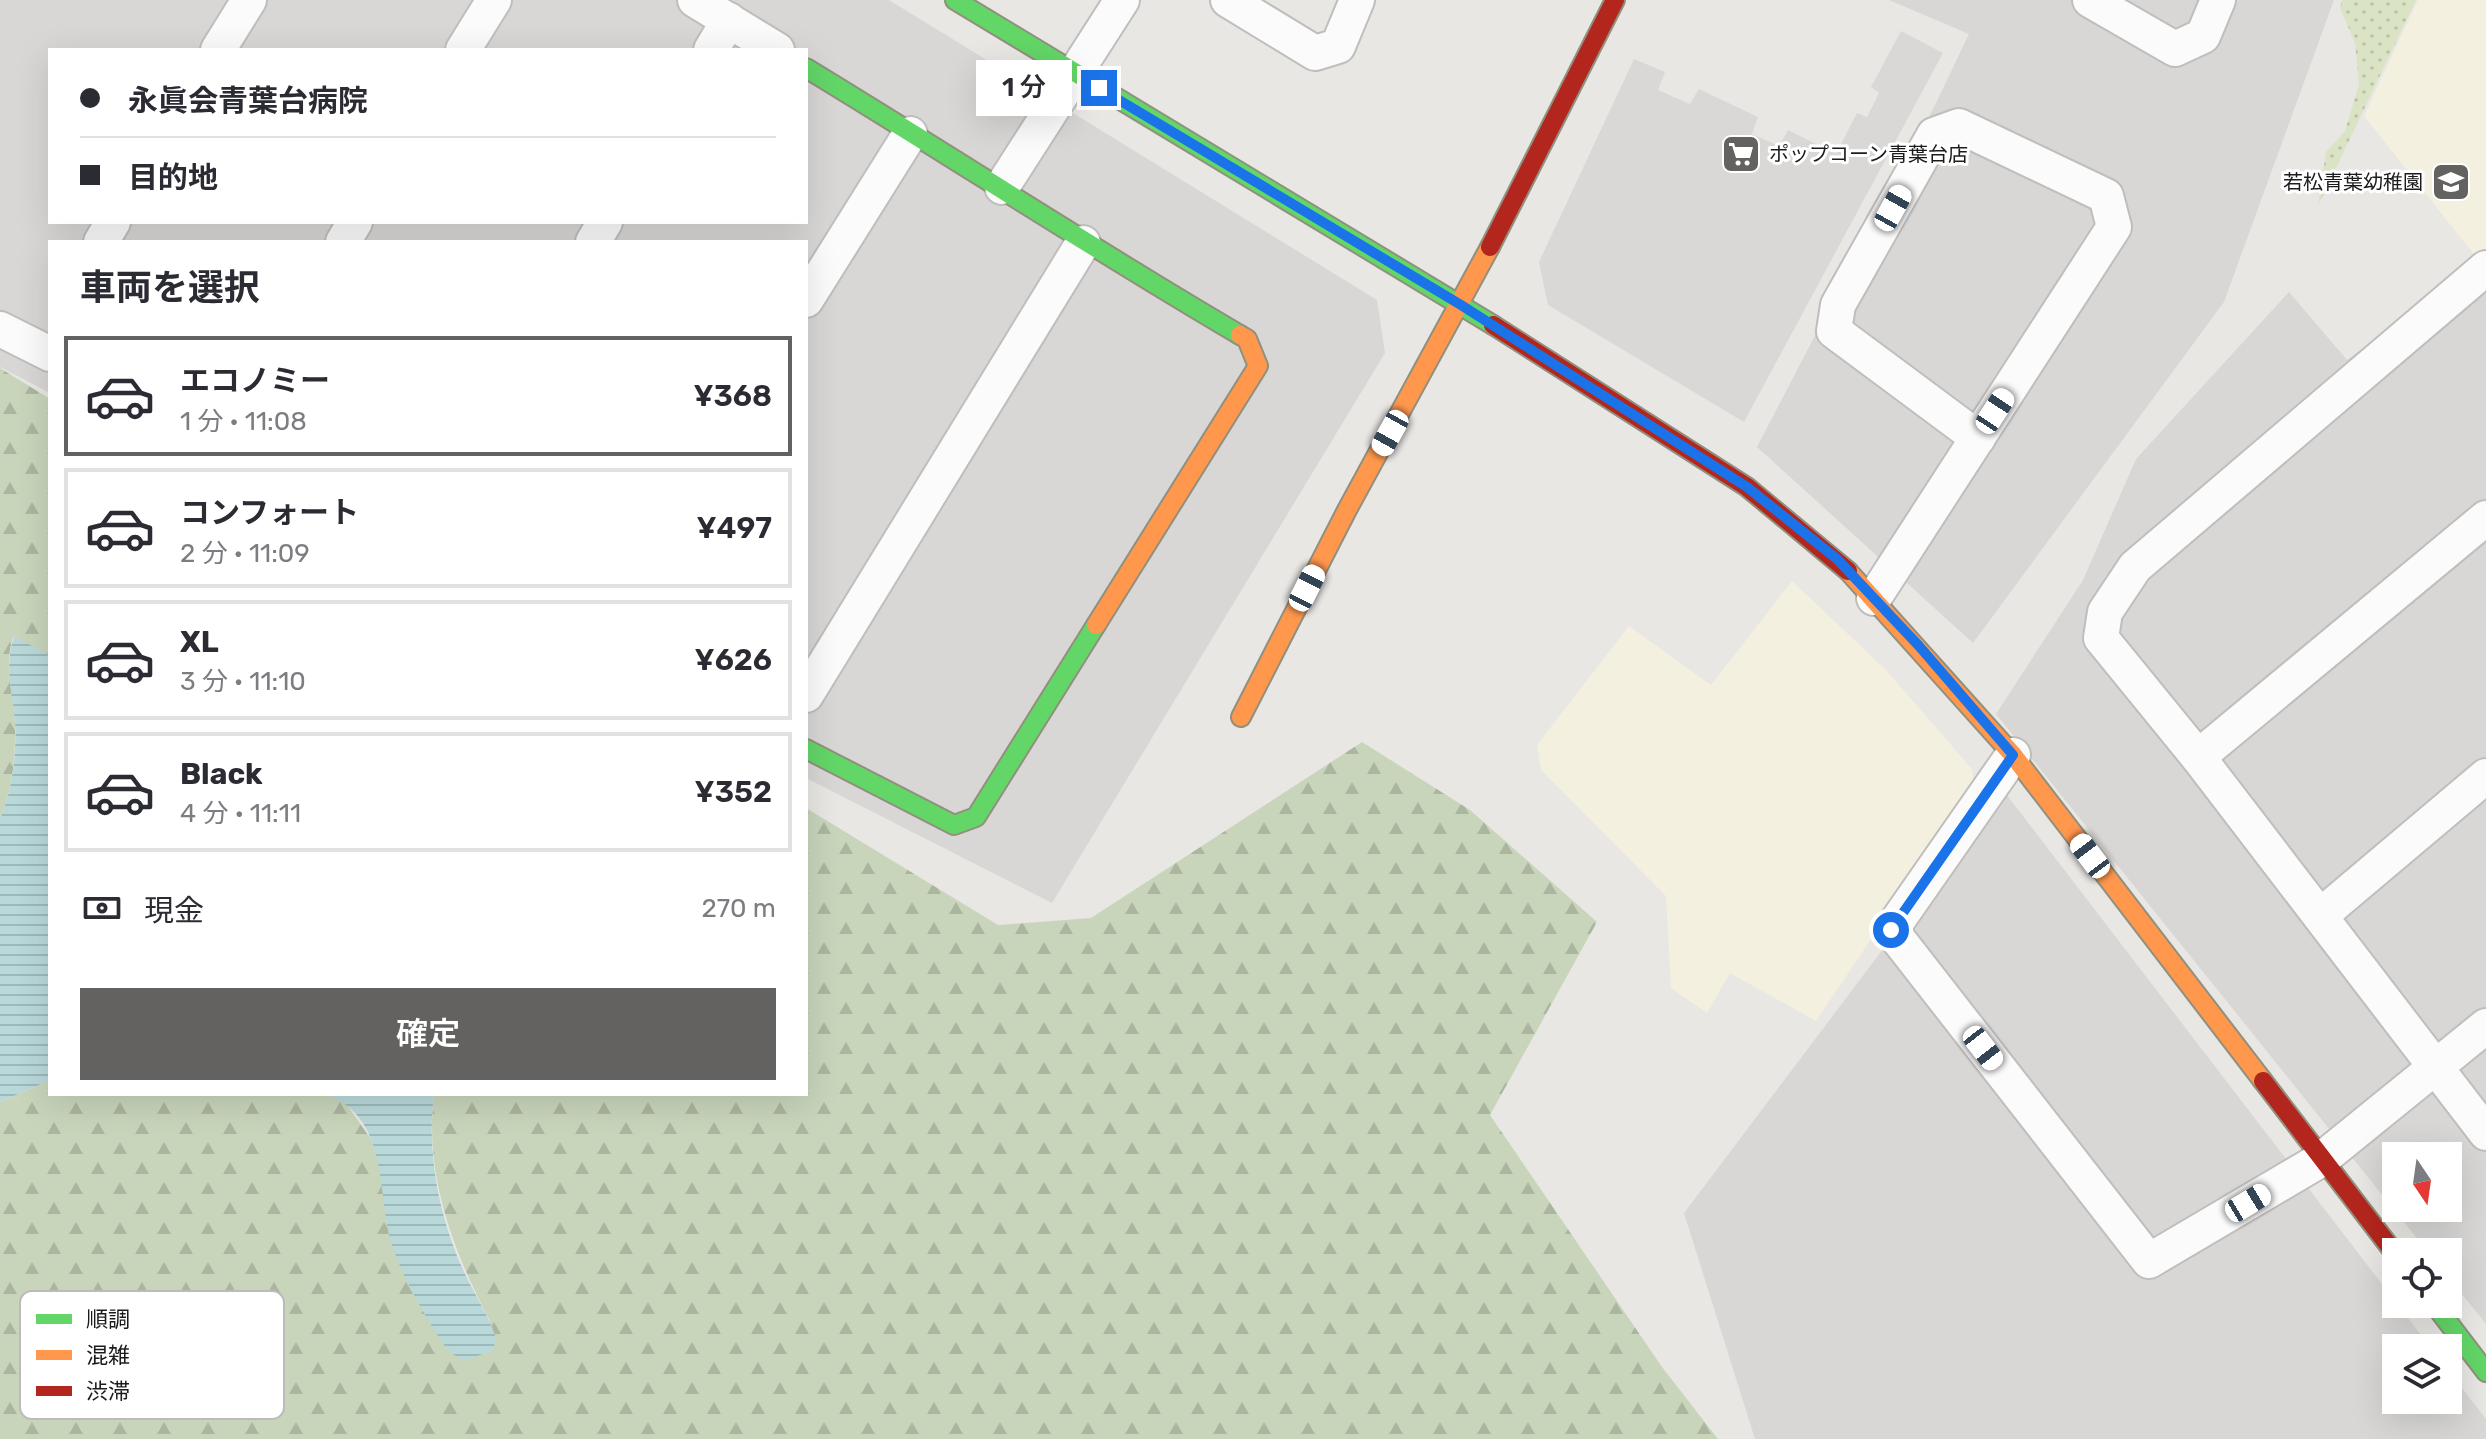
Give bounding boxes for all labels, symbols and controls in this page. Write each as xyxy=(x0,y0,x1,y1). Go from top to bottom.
callout: 1 分 xyxy=(975,60,1071,116)
route end xyxy=(1081,70,1117,106)
text: 1 分 xyxy=(1002,72,1046,103)
text: 永眞会青葉台病院 xyxy=(128,83,368,119)
supermarket icon: ポップコーン青葉台店 xyxy=(1720,133,1762,175)
place label: ポップコーン青葉台店 xyxy=(1769,142,1968,166)
text: 目的地 xyxy=(128,160,218,196)
school or university icon: 若松青葉幼稚園 xyxy=(2430,161,2472,203)
place label: 若松青葉幼稚園 xyxy=(2283,170,2423,194)
car xyxy=(1871,181,1915,235)
text: 車両を選択 xyxy=(80,266,260,309)
icon: car xyxy=(84,360,156,432)
text: エコノミー xyxy=(180,363,330,399)
text: ¥368 xyxy=(693,378,772,414)
car xyxy=(1972,384,2018,438)
text: 1 分 · 11:08 xyxy=(180,406,307,437)
car xyxy=(1368,406,1412,460)
icon: car xyxy=(84,492,156,564)
text: コンフォート xyxy=(180,495,359,531)
text: ¥497 xyxy=(696,510,772,546)
text: 2 分 · 11:09 xyxy=(180,538,310,569)
car xyxy=(1285,561,1329,615)
icon: car xyxy=(84,624,156,696)
text: XL xyxy=(180,624,219,660)
text: ¥626 xyxy=(695,642,772,678)
text: 3 分 · 11:10 xyxy=(180,666,306,697)
icon: car xyxy=(84,756,156,828)
text: Black xyxy=(180,756,263,792)
text: ¥352 xyxy=(695,774,772,810)
text: 4 分 · 11:11 xyxy=(180,798,301,829)
car xyxy=(2066,830,2114,882)
icon: cash xyxy=(80,886,124,930)
text: 現金 xyxy=(144,893,204,929)
text: 270 m xyxy=(701,893,776,924)
route start xyxy=(1873,912,1909,948)
button: 確定 xyxy=(80,988,776,1080)
car xyxy=(1959,1022,2007,1074)
north arrow xyxy=(2382,1142,2462,1222)
map controls xyxy=(2382,1142,2462,1414)
car xyxy=(2221,1180,2275,1226)
button: locate xyxy=(2382,1238,2462,1318)
legend xyxy=(20,1291,284,1419)
text: 順調 xyxy=(86,1306,130,1333)
button: layers xyxy=(2382,1334,2462,1414)
text: 混雑 xyxy=(86,1342,130,1369)
text: 渋滞 xyxy=(86,1378,130,1405)

